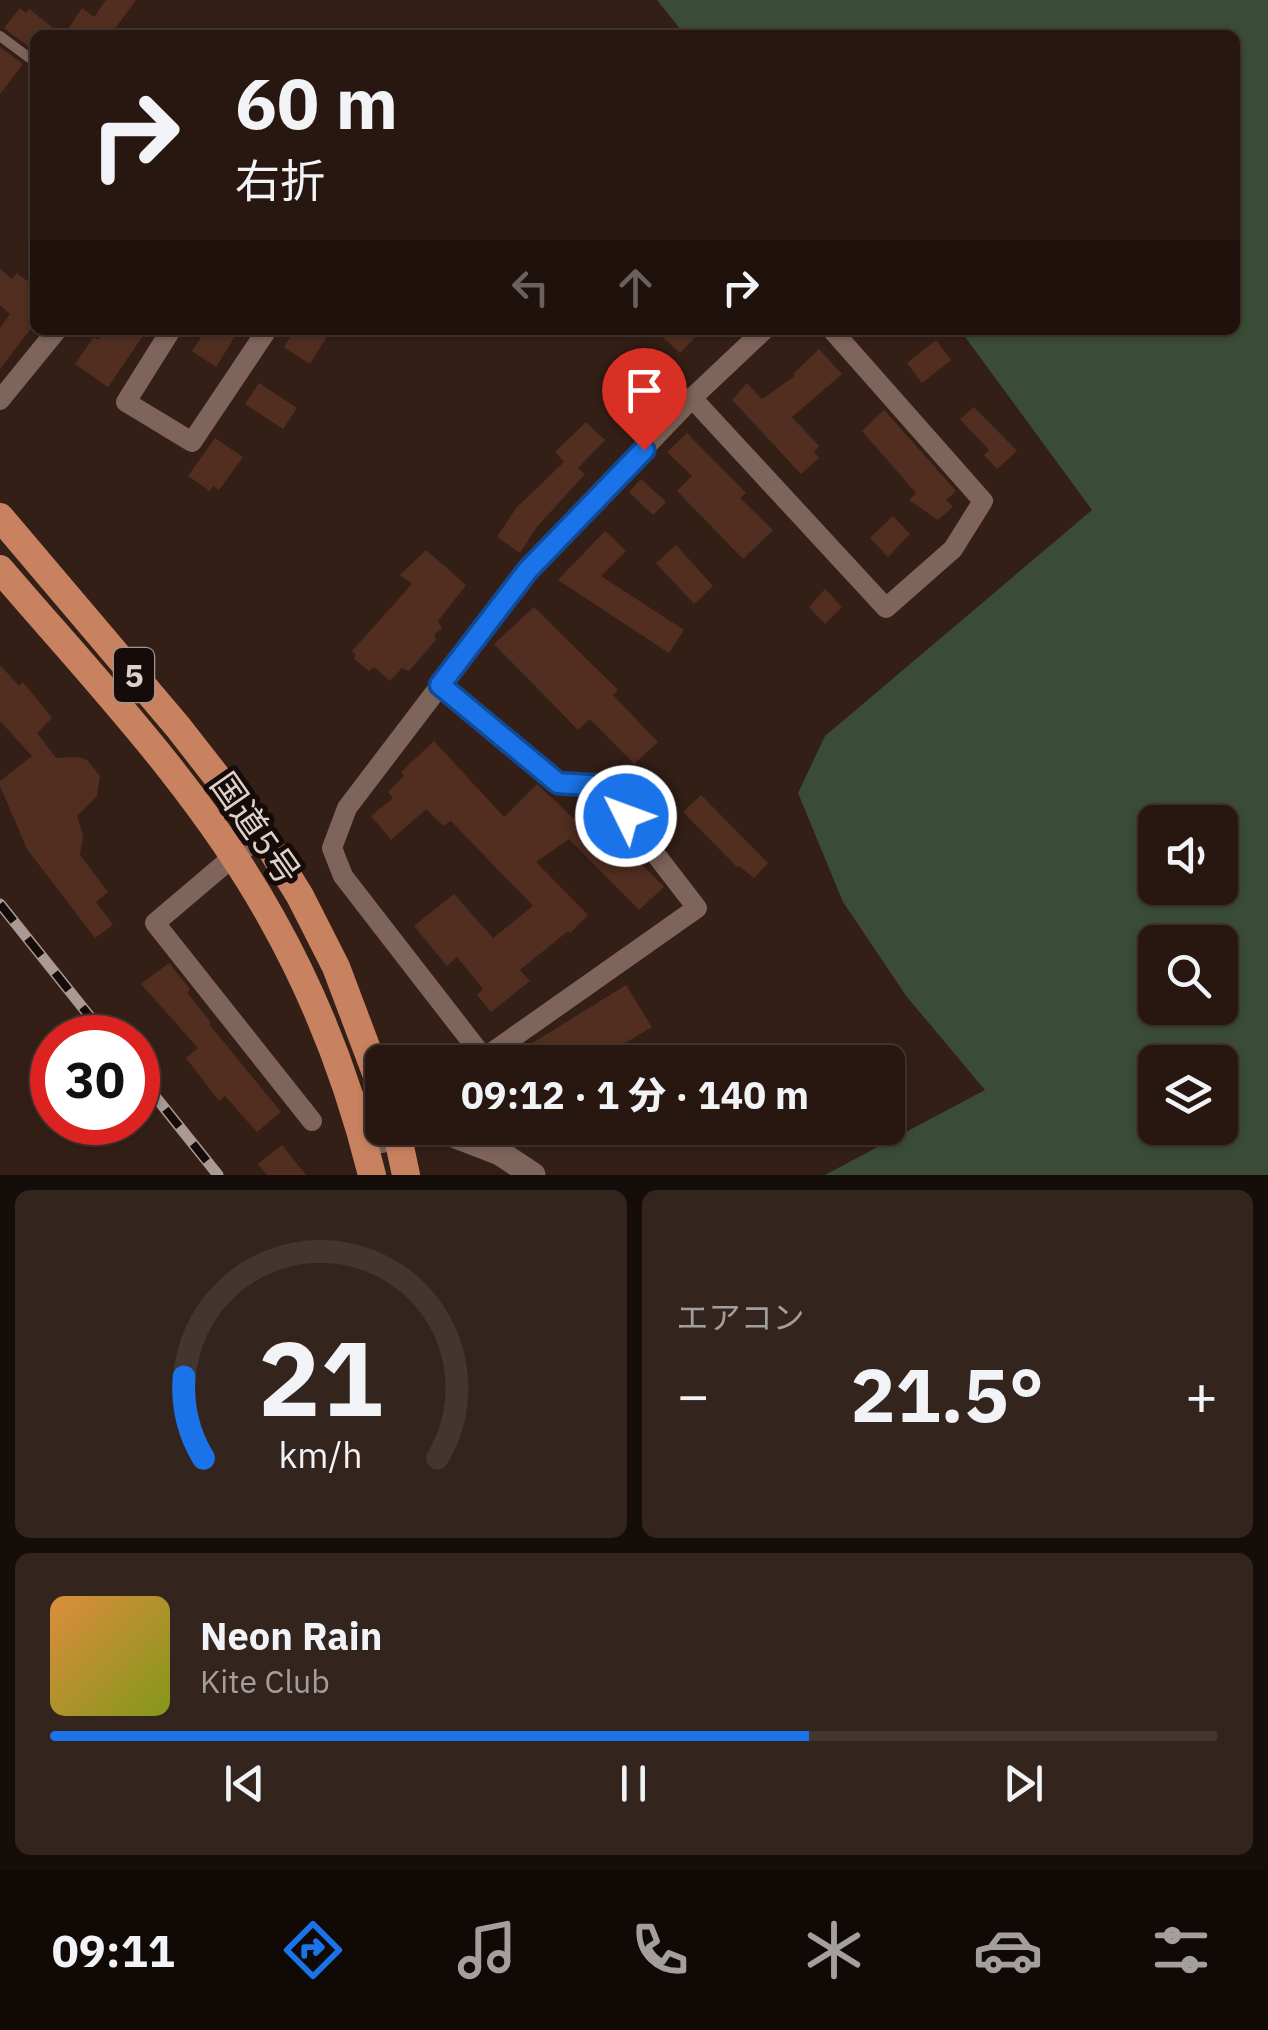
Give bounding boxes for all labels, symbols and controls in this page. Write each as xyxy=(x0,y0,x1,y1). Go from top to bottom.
text: 60 m xyxy=(235,57,398,148)
icon: right xyxy=(70,70,200,200)
text: 右折 xyxy=(235,151,325,209)
icon: left xyxy=(503,260,558,315)
icon: ahead xyxy=(608,260,663,315)
icon: right xyxy=(713,260,768,315)
pin xyxy=(602,348,687,451)
icon: arrive xyxy=(617,363,672,418)
road number: 5 xyxy=(114,648,154,702)
street label: 国道5号 xyxy=(201,763,311,893)
position arrow xyxy=(574,764,678,868)
map controls xyxy=(1138,805,1238,1145)
button: sound xyxy=(1138,805,1238,905)
button: search xyxy=(1138,925,1238,1025)
speed limit sign: 30 xyxy=(30,1015,160,1145)
button: layers xyxy=(1138,1045,1238,1145)
text: 09:12 · 1 分 · 140 m xyxy=(461,1070,809,1119)
text: エアコン xyxy=(677,1296,805,1338)
text: 21 xyxy=(258,1309,383,1445)
text: 21.5° xyxy=(850,1345,1044,1443)
text: − xyxy=(677,1359,710,1430)
text: + xyxy=(1185,1359,1218,1430)
text: km/h xyxy=(279,1431,363,1478)
text: Neon Rain xyxy=(200,1611,382,1660)
text: Kite Club xyxy=(200,1660,330,1702)
icon: previous xyxy=(217,1756,272,1811)
icon: pause xyxy=(606,1756,661,1811)
icon: next xyxy=(996,1756,1051,1811)
icon: directions xyxy=(278,1915,348,1985)
icon: music xyxy=(452,1915,522,1985)
icon: phone xyxy=(625,1915,695,1985)
icon: climate xyxy=(799,1915,869,1985)
icon: car xyxy=(973,1915,1043,1985)
icon: filters xyxy=(1146,1915,1216,1985)
text: 09:11 xyxy=(52,1921,175,1979)

